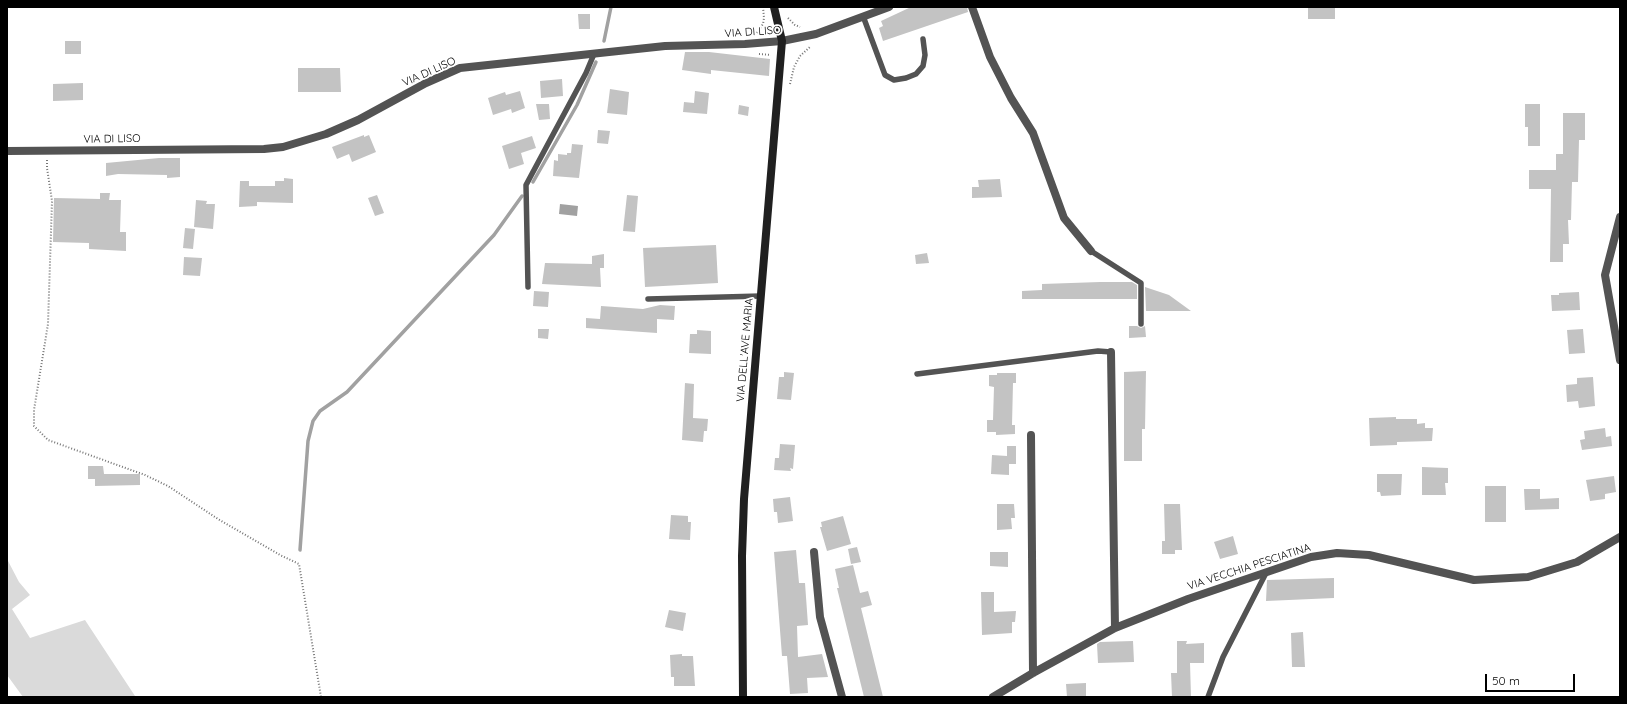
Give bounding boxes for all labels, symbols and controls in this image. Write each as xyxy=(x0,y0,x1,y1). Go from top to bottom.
street label: VIA DI LISO xyxy=(724,23,782,41)
street label: VIA DI LISO xyxy=(400,54,458,90)
street label: VIA DI LISO xyxy=(83,132,141,146)
street label: VIA DELL'AVE MARIA xyxy=(734,297,756,403)
street label: VIA VECCHIA PESCIATINA xyxy=(1186,541,1312,593)
scale bar xyxy=(1487,666,1577,692)
text: 50 m xyxy=(1492,673,1520,688)

